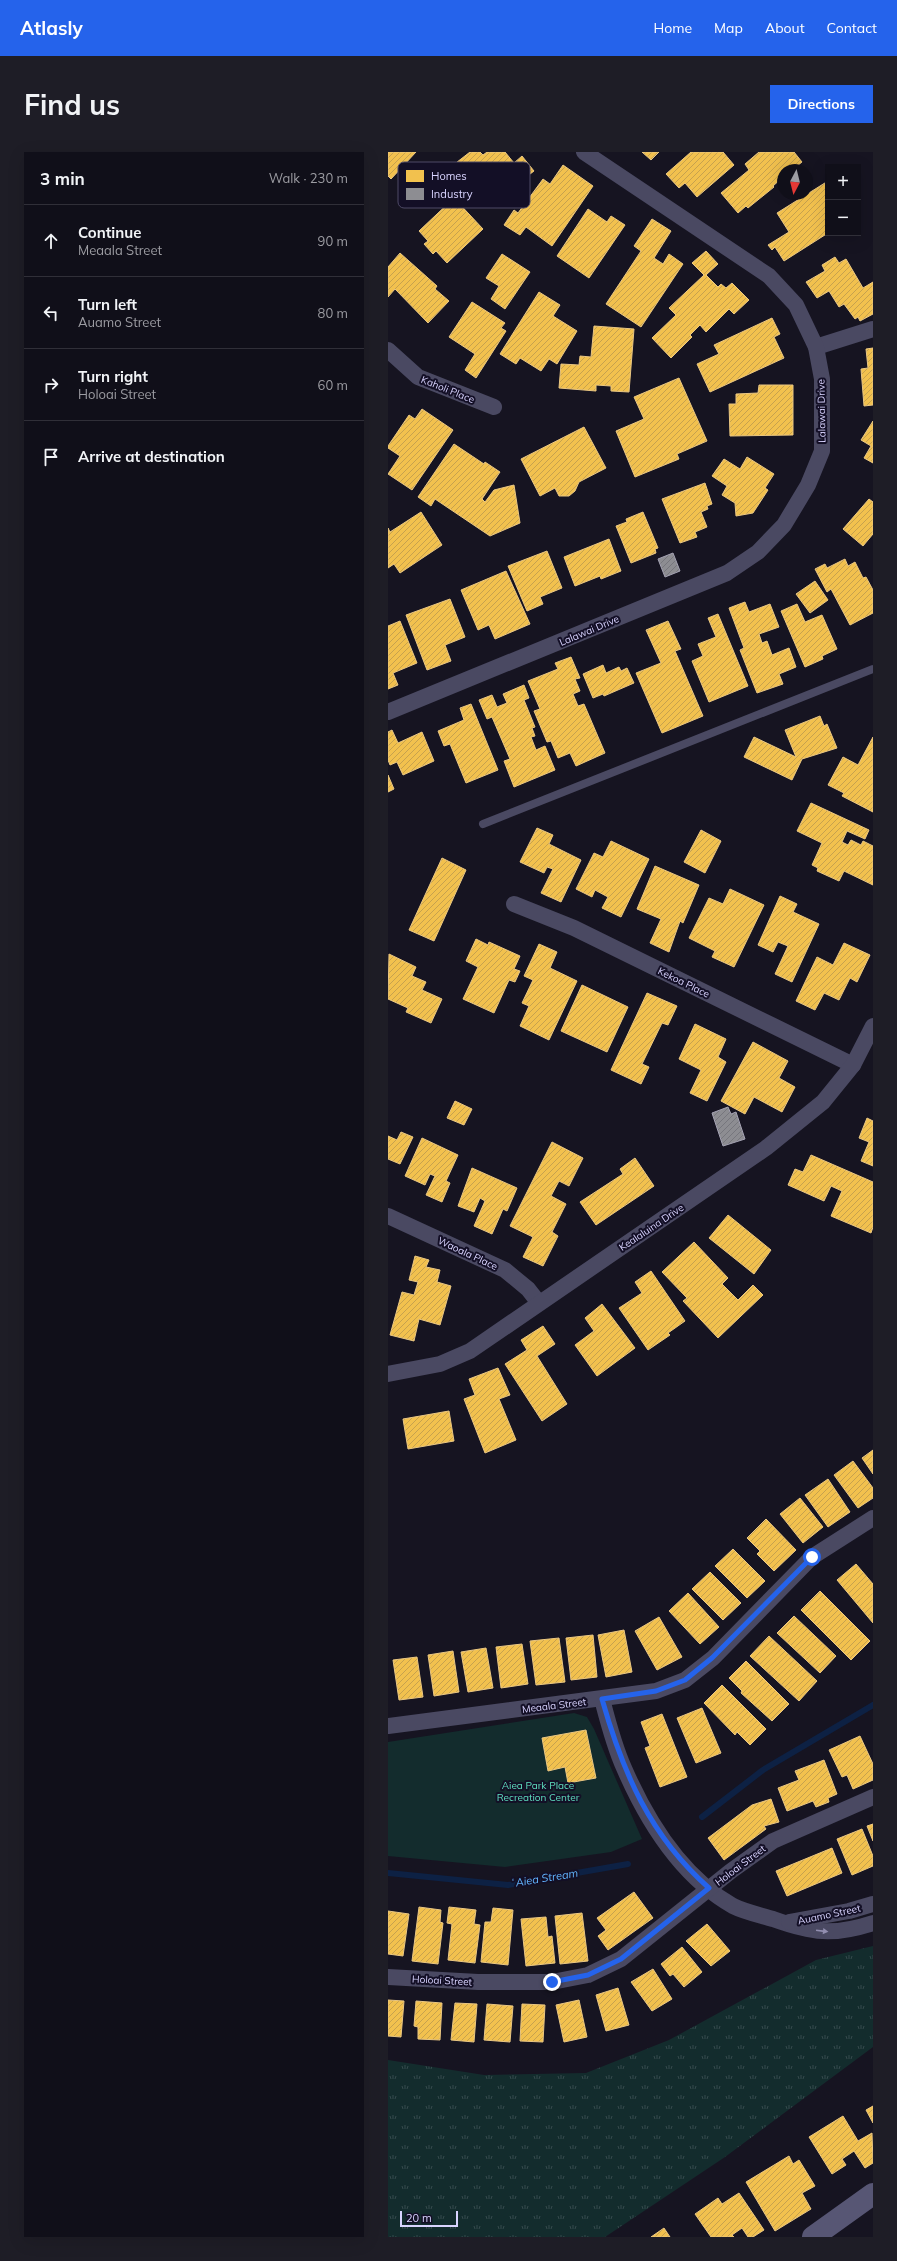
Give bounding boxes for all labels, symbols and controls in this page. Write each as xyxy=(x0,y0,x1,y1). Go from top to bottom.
text: Atlasly xyxy=(20,16,83,40)
text: Home xyxy=(653,19,692,37)
text: Map xyxy=(714,19,743,37)
text: About xyxy=(765,19,805,37)
text: Contact xyxy=(827,19,877,37)
button: Directions xyxy=(770,85,873,123)
text: Find us xyxy=(24,87,120,122)
legend xyxy=(398,162,530,208)
north arrow xyxy=(777,164,813,200)
map controls xyxy=(825,164,861,236)
button: + xyxy=(825,164,861,200)
text: 3 min xyxy=(40,168,85,189)
text: Homes xyxy=(431,169,467,183)
text: Walk · 230 m xyxy=(269,170,348,186)
text: Industry xyxy=(431,187,473,201)
button: − xyxy=(825,200,861,236)
text: Continue xyxy=(78,223,141,242)
icon: ahead xyxy=(40,230,62,252)
text: 90 m xyxy=(318,233,348,249)
text: Meaala Street xyxy=(78,242,162,258)
text: Turn left xyxy=(78,295,137,314)
icon: left xyxy=(40,302,62,324)
text: 80 m xyxy=(318,305,348,321)
text: Auamo Street xyxy=(78,314,161,330)
text: Turn right xyxy=(78,367,148,386)
street label: Kaholi Place xyxy=(419,373,476,406)
icon: right xyxy=(40,374,62,396)
text: 60 m xyxy=(318,377,348,393)
street label: Lalawai Drive xyxy=(814,379,829,443)
text: Holoai Street xyxy=(78,386,156,402)
icon: arrive xyxy=(40,446,62,468)
text: Arrive at destination xyxy=(78,447,225,466)
street label: Lalawai Drive xyxy=(557,612,621,649)
street label: Kekoa Place xyxy=(656,964,712,1001)
street label: Kealaluina Drive xyxy=(616,1201,686,1254)
street label: Waoala Place xyxy=(436,1234,500,1273)
route start xyxy=(803,1548,821,1566)
street label: Meaala Street xyxy=(521,1695,587,1716)
park label: Aiea Park Place Recreation Center xyxy=(497,1779,580,1804)
street label: Holoai Street xyxy=(712,1842,769,1889)
water label: ʻAiea Stream xyxy=(509,1866,579,1890)
street label: Auamo Street xyxy=(797,1901,862,1927)
one-way arrow xyxy=(816,1928,828,1934)
street label: Holoai Street xyxy=(412,1972,473,1989)
route end xyxy=(543,1973,561,1991)
scale bar xyxy=(400,2209,458,2228)
text: 20 m xyxy=(406,2211,432,2225)

